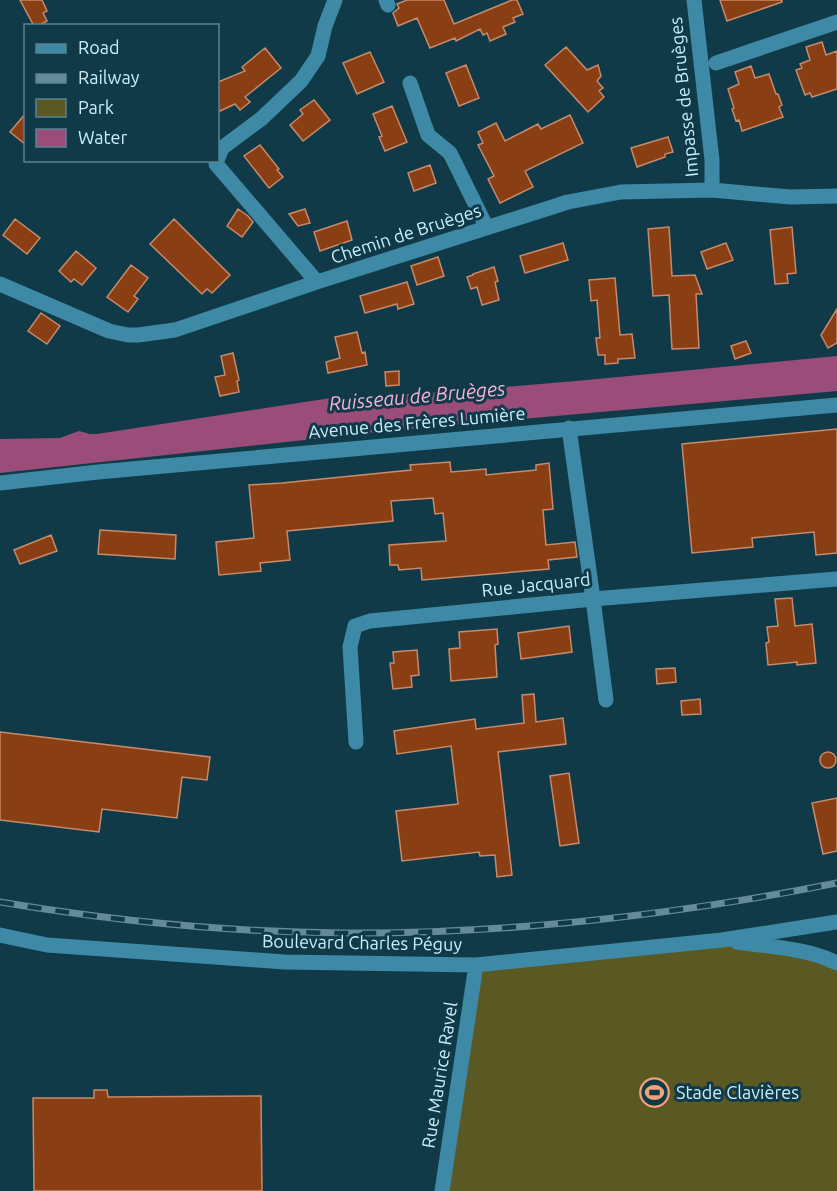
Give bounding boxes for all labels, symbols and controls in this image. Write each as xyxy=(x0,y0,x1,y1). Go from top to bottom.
street label: Impasse de Bruèges xyxy=(665,16,701,178)
legend xyxy=(24,24,219,162)
text: Road xyxy=(78,37,120,57)
text: Railway xyxy=(78,67,140,87)
text: Park xyxy=(78,97,114,117)
text: Water xyxy=(78,127,128,147)
street label: Chemin de Bruèges xyxy=(328,199,483,267)
water label: Ruisseau de Bruèges xyxy=(328,376,507,415)
street label: Avenue des Frères Lumière xyxy=(308,403,526,441)
street label: Rue Jacquard xyxy=(480,568,591,600)
street label: Boulevard Charles Péguy xyxy=(262,930,462,954)
street label: Rue Maurice Ravel xyxy=(418,1000,461,1150)
sports icon: Stade Clavières xyxy=(639,1077,671,1109)
place label: Stade Clavières xyxy=(676,1082,799,1102)

